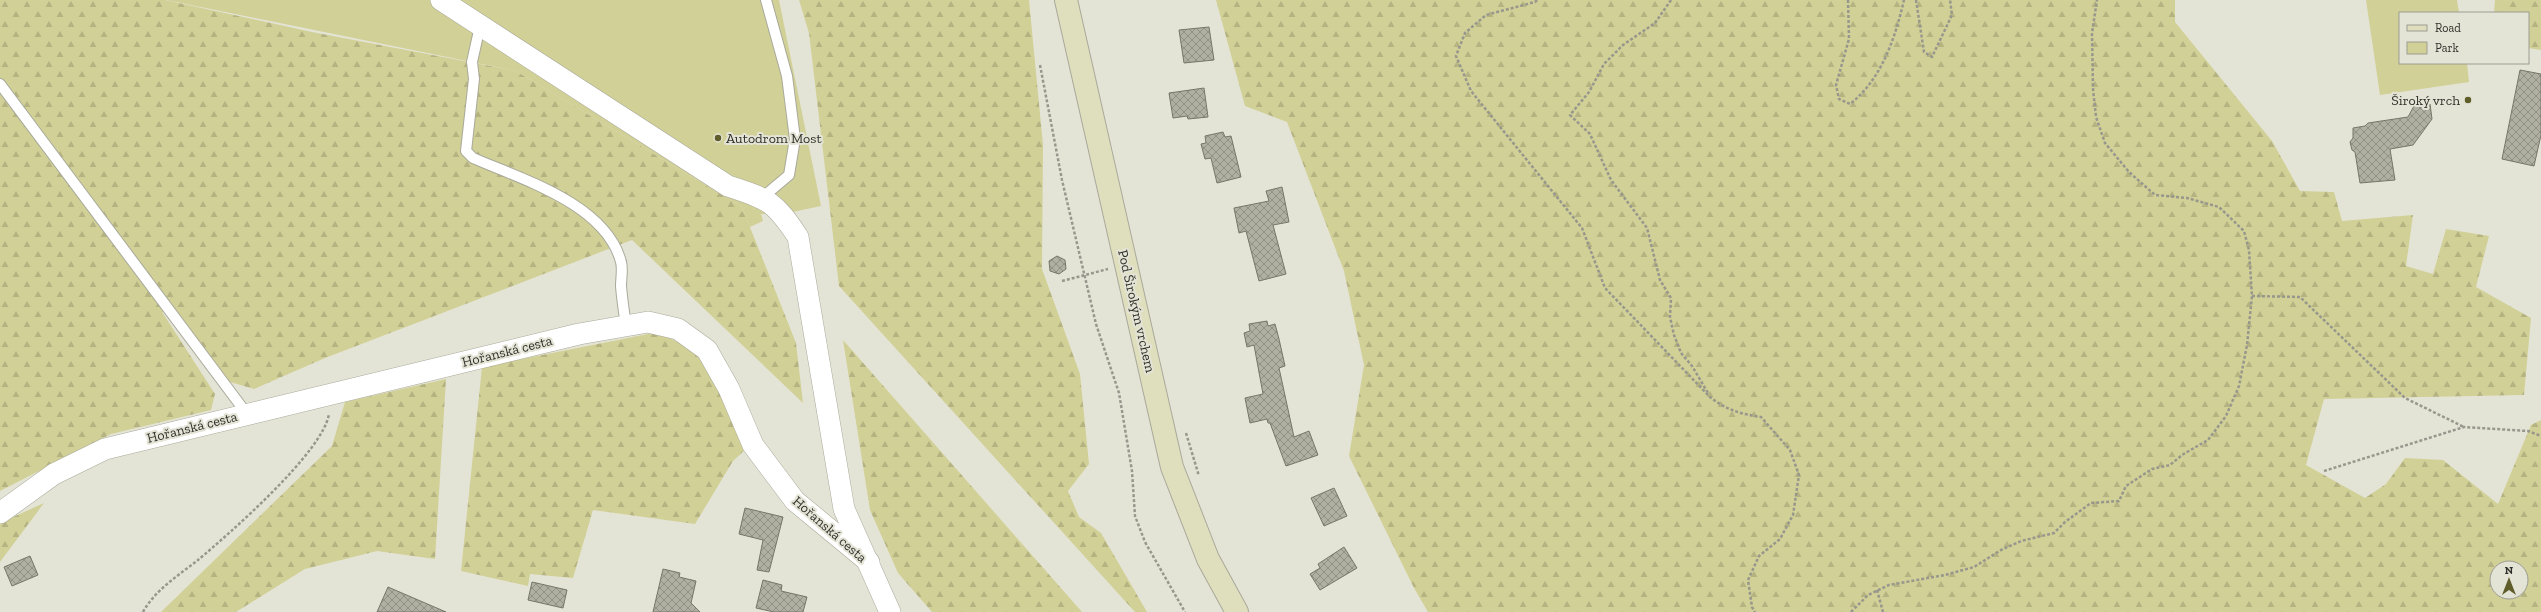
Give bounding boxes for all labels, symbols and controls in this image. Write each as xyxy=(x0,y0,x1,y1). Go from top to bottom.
legend xyxy=(2399,12,2529,64)
text: Road xyxy=(2435,21,2461,35)
text: Park xyxy=(2435,41,2460,55)
place label: Široký vrch xyxy=(2391,92,2460,109)
marker: Široký vrch xyxy=(2463,95,2473,105)
place label: Autodrom Most xyxy=(726,130,822,147)
marker: Autodrom Most xyxy=(713,133,723,143)
street label: Pod Širokým vrchem xyxy=(1114,248,1159,374)
street label: Hořanská cesta xyxy=(460,332,554,371)
street label: Hořanská cesta xyxy=(145,408,239,447)
street label: Hořanská cesta xyxy=(789,493,870,566)
north arrow xyxy=(2489,560,2529,600)
text: N xyxy=(2505,564,2514,577)

